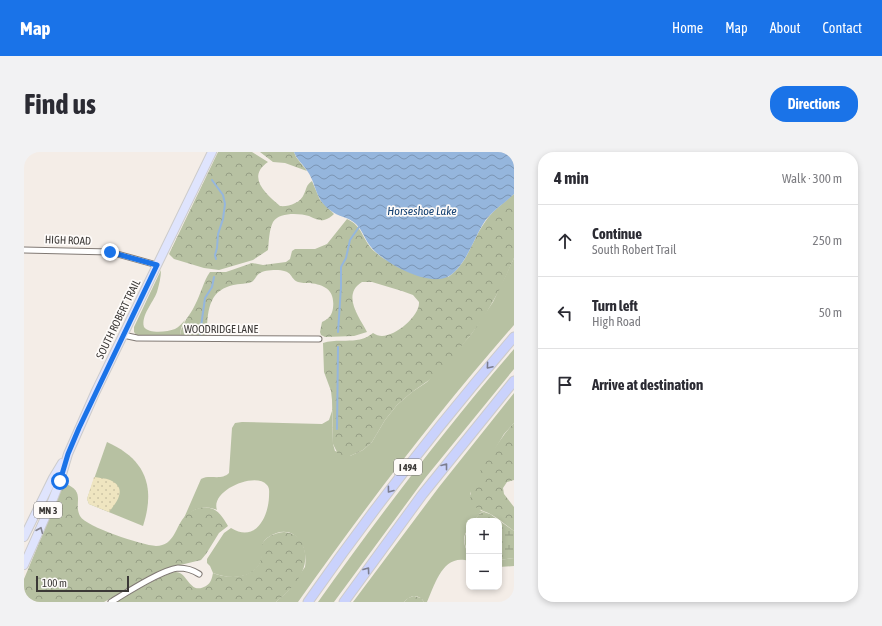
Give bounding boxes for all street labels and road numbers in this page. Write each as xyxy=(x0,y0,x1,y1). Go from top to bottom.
street label: HIGH ROAD xyxy=(45,233,91,247)
street label: SOUTH ROBERT TRAIL xyxy=(94,277,143,361)
street label: WOODRIDGE LANE xyxy=(184,323,258,335)
road number: I 494 xyxy=(394,459,422,475)
road number: MN 3 xyxy=(34,502,62,518)

